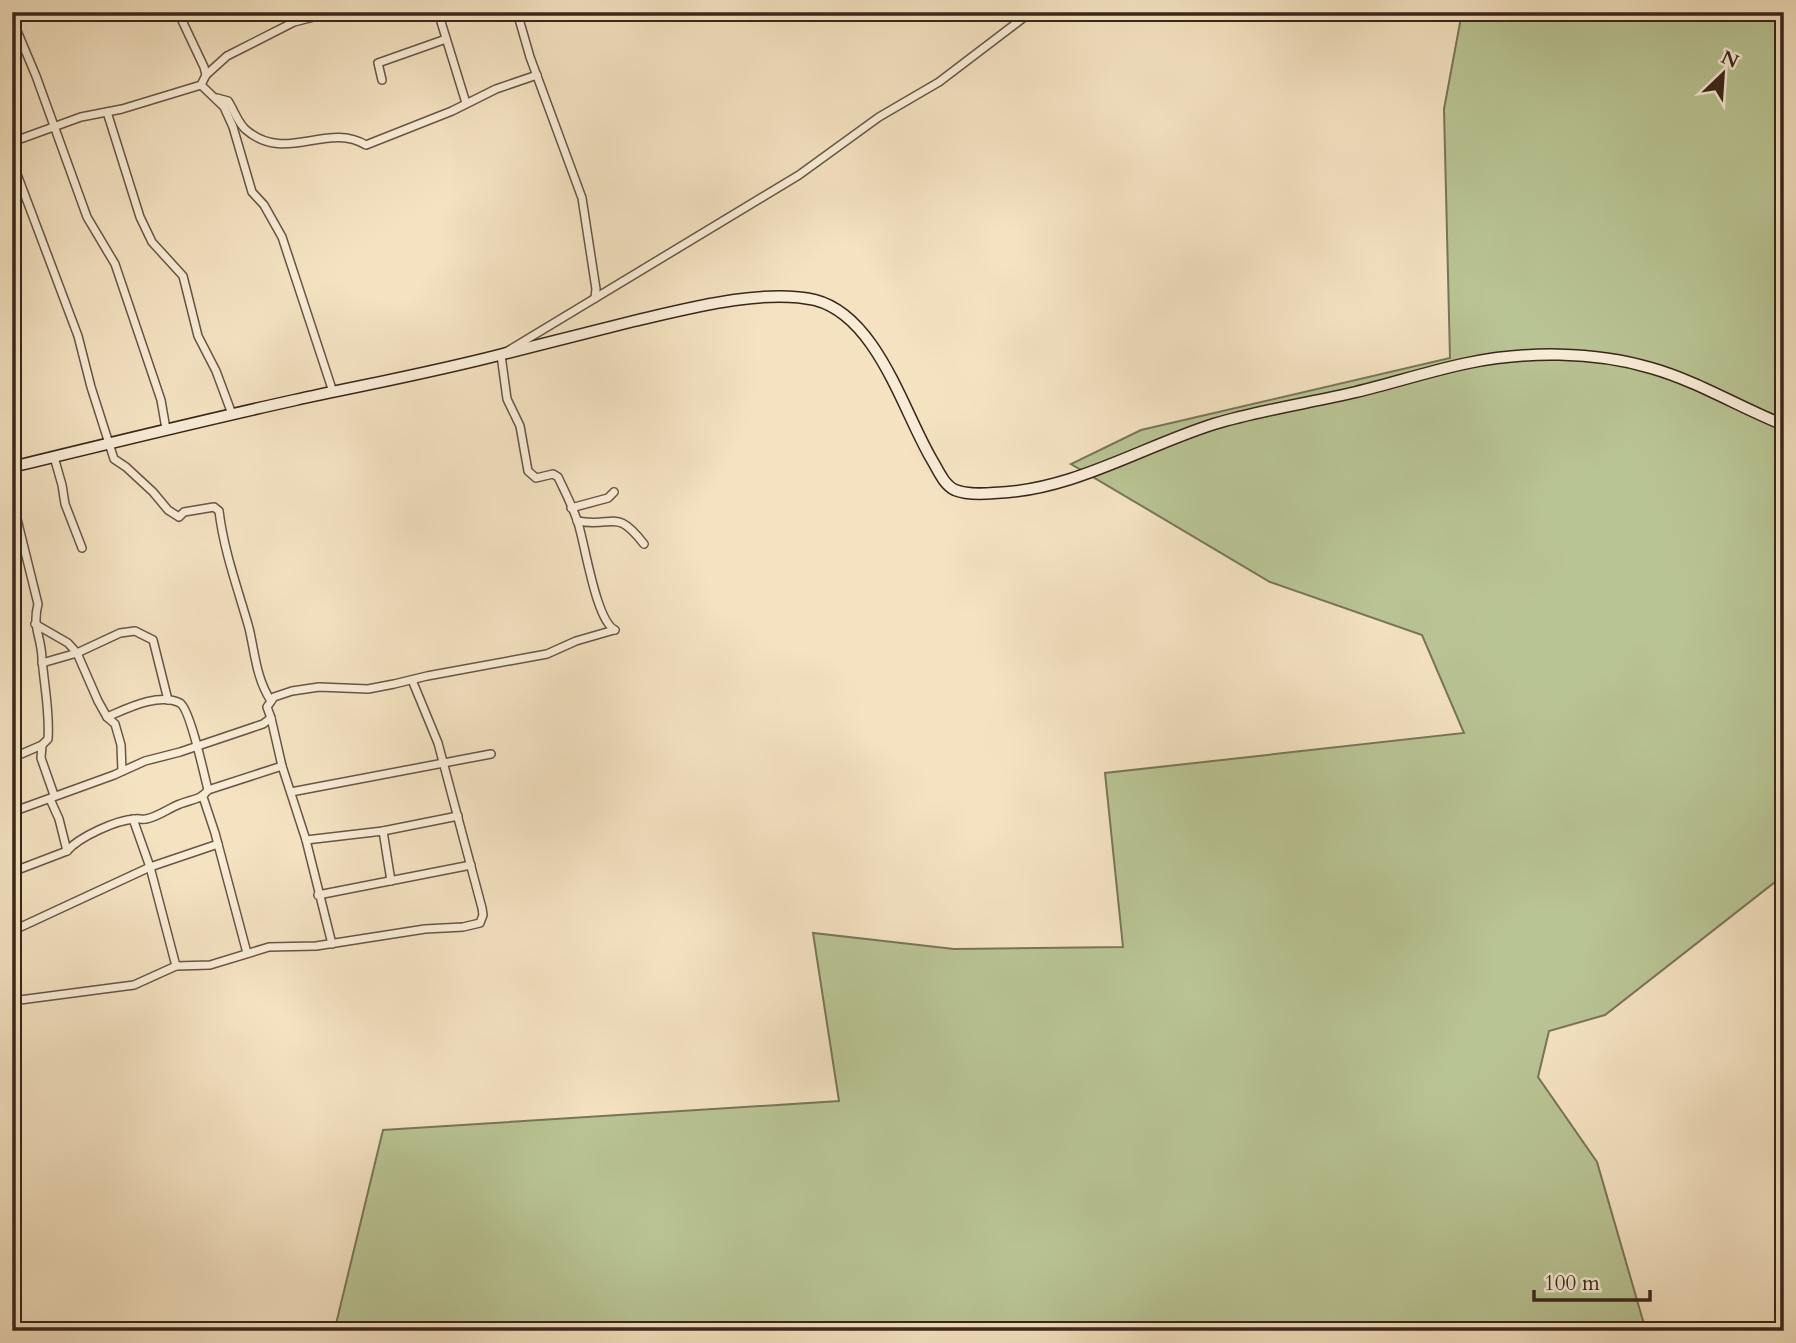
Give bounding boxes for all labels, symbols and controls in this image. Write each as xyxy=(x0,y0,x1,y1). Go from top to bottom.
north arrow xyxy=(1688,38,1758,108)
text: N xyxy=(1717,44,1743,75)
scale bar xyxy=(1534,1259,1649,1303)
text: 100 m xyxy=(1544,1269,1600,1298)

